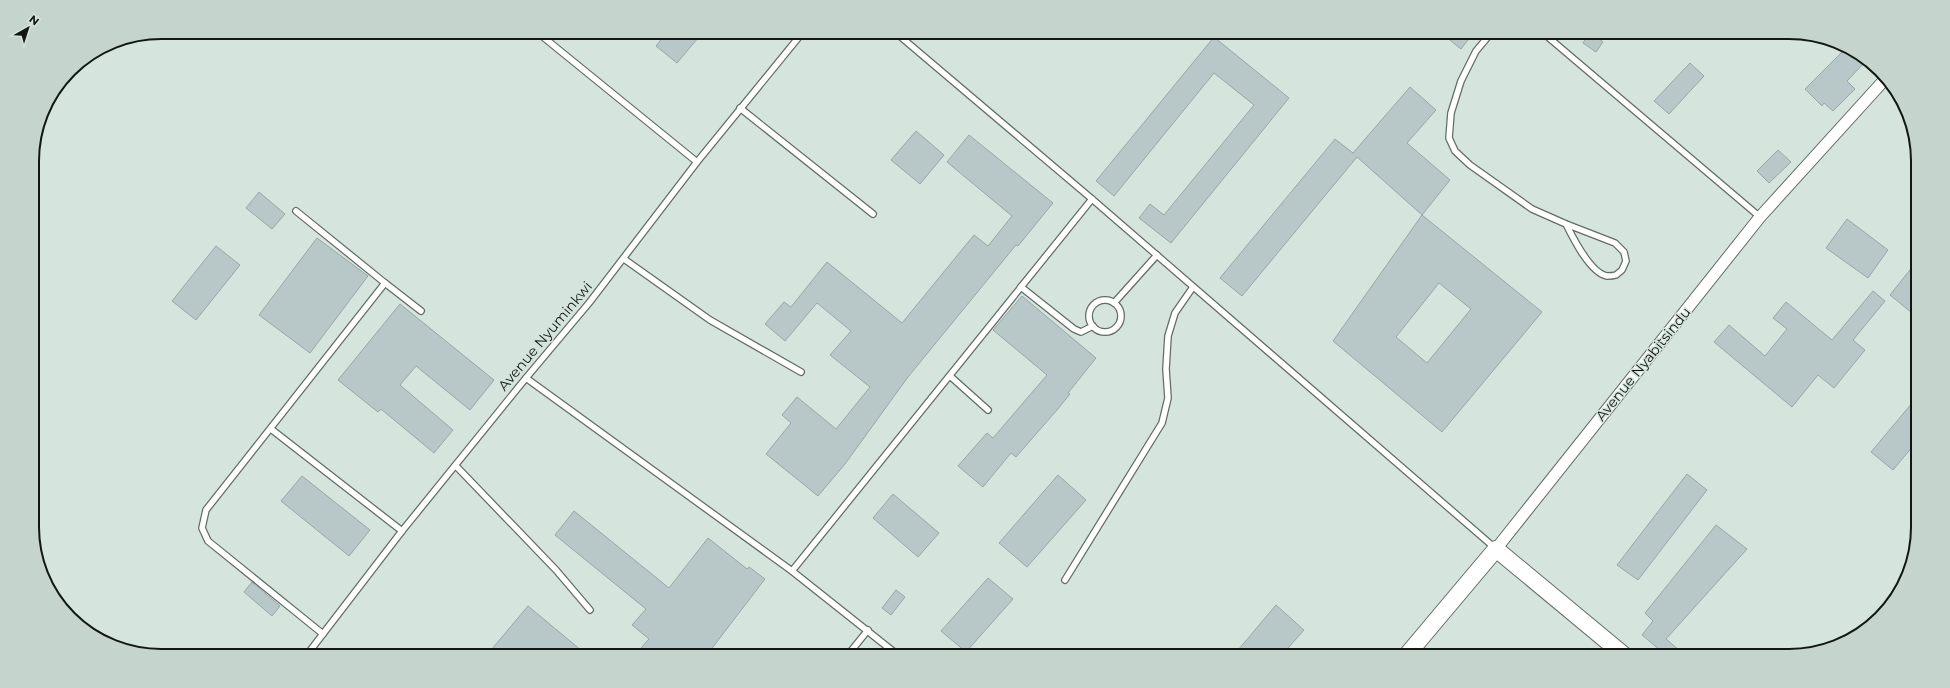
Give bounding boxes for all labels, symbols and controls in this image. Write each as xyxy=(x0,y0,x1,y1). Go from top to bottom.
north arrow xyxy=(8,8,48,48)
text: N xyxy=(26,12,42,28)
street label: Avenue Nyuminkwi xyxy=(494,278,596,394)
street label: Avenue Nyabitsindu xyxy=(1592,303,1694,425)

